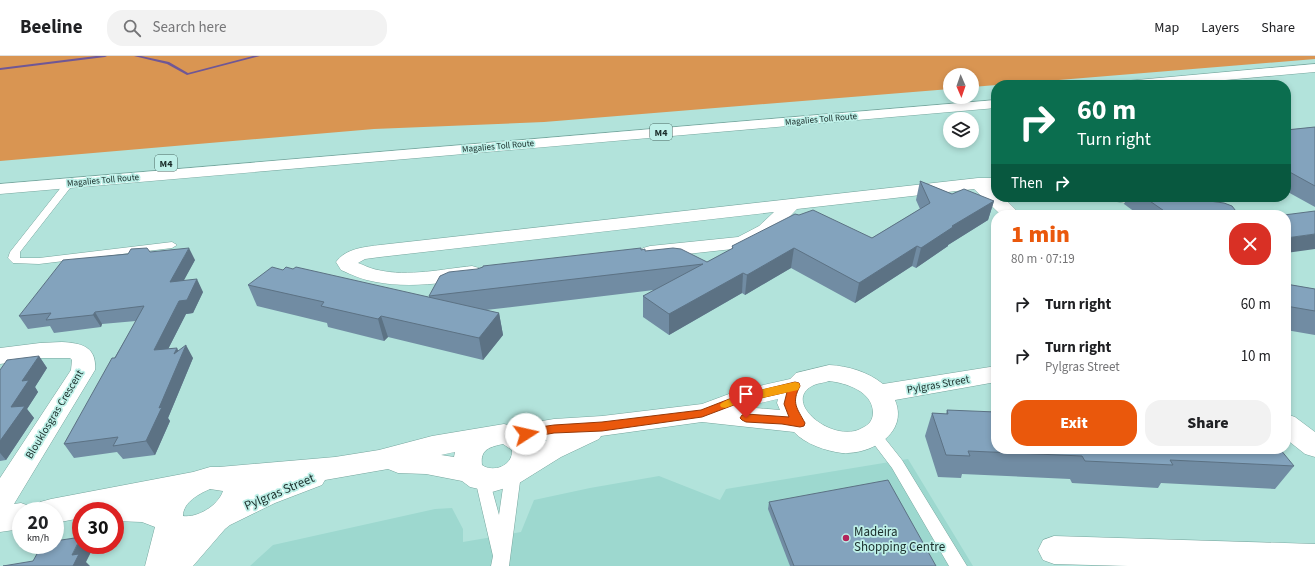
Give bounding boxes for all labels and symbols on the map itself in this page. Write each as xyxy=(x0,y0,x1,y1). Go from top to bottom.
north arrow xyxy=(943,68,979,104)
street label: Magalies Toll Route xyxy=(784,110,858,129)
road number: M4 xyxy=(650,124,672,140)
street label: Magalies Toll Route xyxy=(461,137,535,156)
road number: M4 xyxy=(155,155,177,171)
street label: Magalies Toll Route xyxy=(66,171,140,190)
street label: Blouklosgras Crescent xyxy=(22,367,87,462)
street label: Pylgras Street xyxy=(906,372,971,397)
pin xyxy=(729,377,763,418)
position arrow xyxy=(505,413,547,455)
street label: Pylgras Street xyxy=(242,469,318,515)
speed limit sign: 30 xyxy=(72,502,124,554)
place label: Madeira Shopping Centre xyxy=(854,523,945,556)
marker: Madeira Shopping Centre xyxy=(841,533,851,543)

